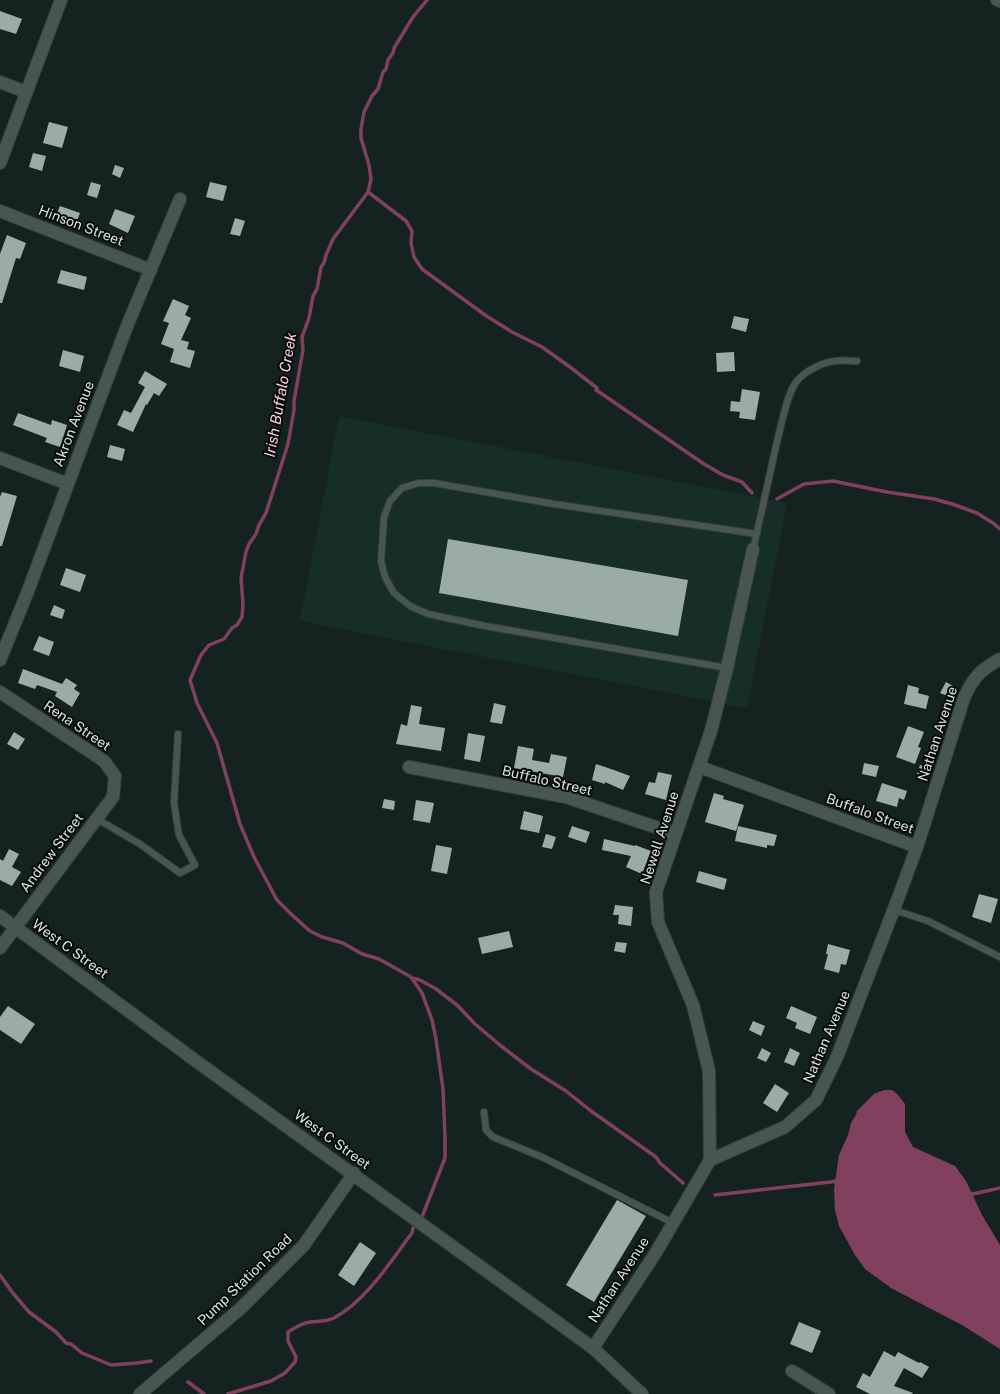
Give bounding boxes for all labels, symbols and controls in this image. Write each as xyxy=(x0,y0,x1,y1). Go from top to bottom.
street label: Hinson Street xyxy=(36,202,126,250)
water label: Irish Buffalo Creek xyxy=(261,331,301,459)
street label: Akron Avenue xyxy=(50,379,98,469)
street label: Nathan Avenue xyxy=(915,684,961,784)
street label: Rena Street xyxy=(40,697,114,755)
street label: Buffalo Street xyxy=(500,762,594,800)
street label: Newell Avenue xyxy=(637,789,683,887)
street label: Buffalo Street xyxy=(824,790,916,838)
street label: Andrew Street xyxy=(17,810,87,896)
street label: West C Street xyxy=(29,916,111,982)
street label: Nathan Avenue xyxy=(800,988,854,1086)
street label: West C Street xyxy=(291,1107,373,1173)
street label: Pump Station Road xyxy=(194,1231,296,1329)
street label: Nathan Avenue xyxy=(585,1234,653,1326)

